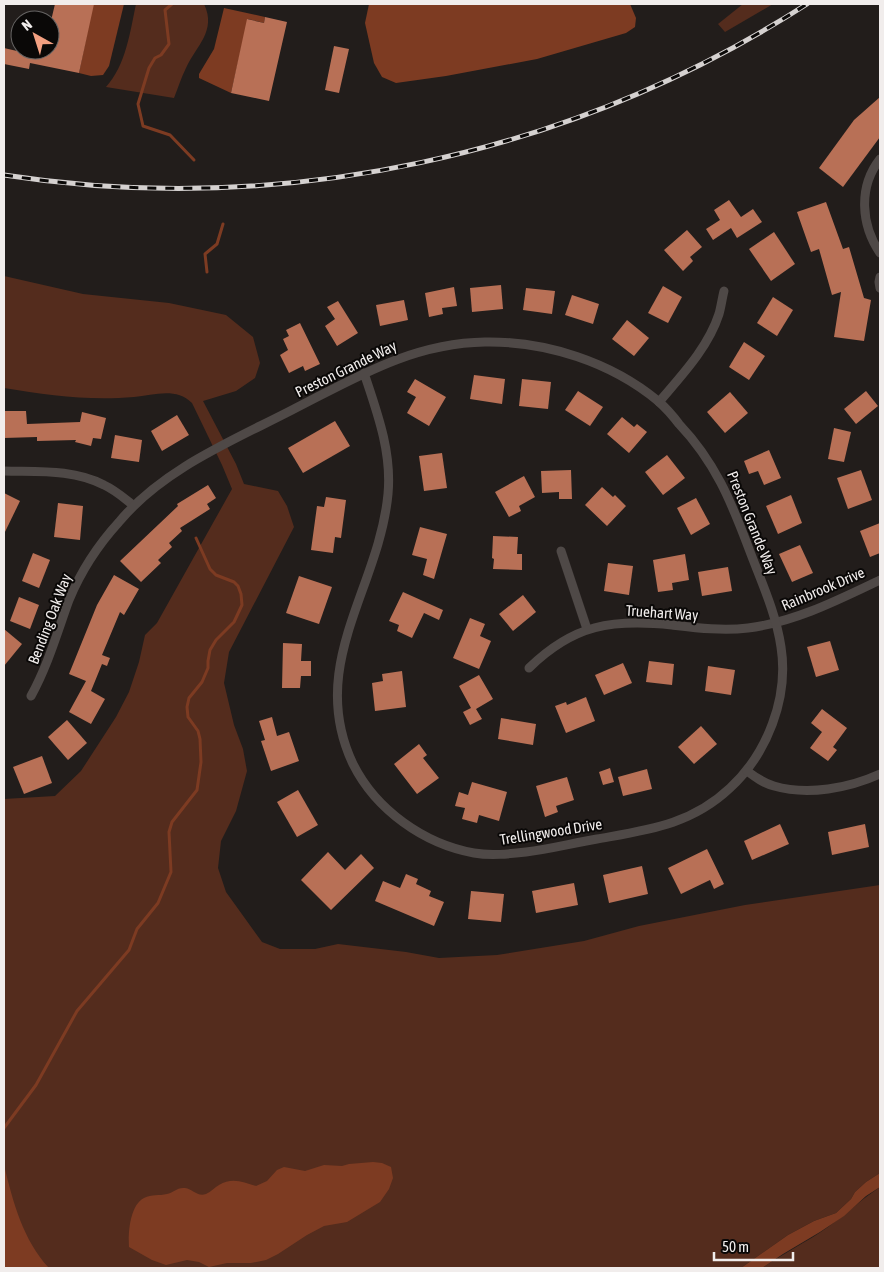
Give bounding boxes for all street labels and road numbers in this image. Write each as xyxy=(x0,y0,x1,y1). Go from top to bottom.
street label: Preston Grande Way xyxy=(292,337,399,400)
street label: Preston Grande Way xyxy=(724,468,781,577)
street label: Rainbrook Drive xyxy=(779,563,867,614)
street label: Bending Oak Way xyxy=(24,571,75,666)
street label: Truehart Way xyxy=(625,601,699,624)
street label: Trellingwood Drive xyxy=(499,815,603,848)

